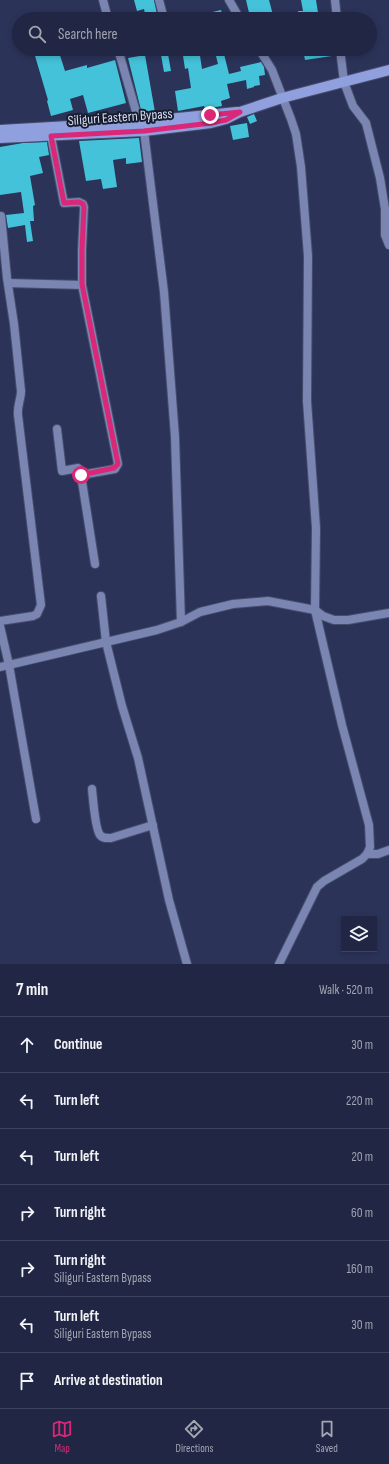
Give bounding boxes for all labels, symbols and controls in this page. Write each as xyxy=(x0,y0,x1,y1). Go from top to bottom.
search box xyxy=(12,12,377,56)
icon: search xyxy=(26,23,48,45)
text: Search here xyxy=(58,25,118,44)
street label: Siliguri Eastern Bypass xyxy=(67,105,173,129)
route end xyxy=(201,106,219,124)
route start xyxy=(72,466,90,484)
map controls xyxy=(341,916,377,952)
button: layers xyxy=(341,916,377,952)
text: 7 min xyxy=(16,980,48,1000)
text: Walk · 520 m xyxy=(319,982,373,998)
icon: ahead xyxy=(16,1034,38,1056)
text: Continue xyxy=(54,1035,103,1054)
text: 30 m xyxy=(351,1037,373,1053)
icon: left xyxy=(16,1090,38,1112)
text: Turn left xyxy=(54,1091,99,1110)
text: 220 m xyxy=(346,1093,373,1109)
icon: left xyxy=(16,1146,38,1168)
text: Turn left xyxy=(54,1147,99,1166)
text: 20 m xyxy=(351,1149,373,1165)
icon: right xyxy=(16,1202,38,1224)
text: Turn right xyxy=(54,1203,106,1222)
text: 60 m xyxy=(351,1205,373,1221)
text: Turn right xyxy=(54,1251,106,1270)
icon: right xyxy=(16,1258,38,1280)
text: 160 m xyxy=(347,1261,373,1277)
text: Siliguri Eastern Bypass xyxy=(54,1270,151,1286)
text: Turn left xyxy=(54,1307,99,1326)
icon: left xyxy=(16,1314,38,1336)
text: 30 m xyxy=(351,1317,373,1333)
text: Siliguri Eastern Bypass xyxy=(54,1326,151,1342)
icon: arrive xyxy=(16,1370,38,1392)
text: Arrive at destination xyxy=(54,1371,163,1390)
tab: Map xyxy=(51,1418,73,1455)
tab: Directions xyxy=(176,1418,213,1455)
tab: Saved xyxy=(316,1418,338,1455)

